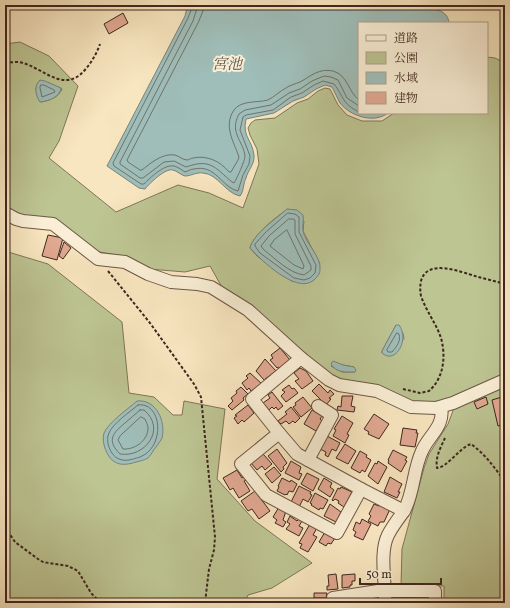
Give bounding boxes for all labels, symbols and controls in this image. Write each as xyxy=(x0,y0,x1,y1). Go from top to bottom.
legend xyxy=(358,22,488,114)
text: 道路 xyxy=(394,31,418,47)
text: 公園 xyxy=(394,51,418,67)
water label: 宮池 xyxy=(212,55,244,76)
text: 水域 xyxy=(394,71,418,87)
text: 建物 xyxy=(394,91,418,107)
scale bar xyxy=(360,560,441,586)
text: 50 m xyxy=(366,567,392,583)

